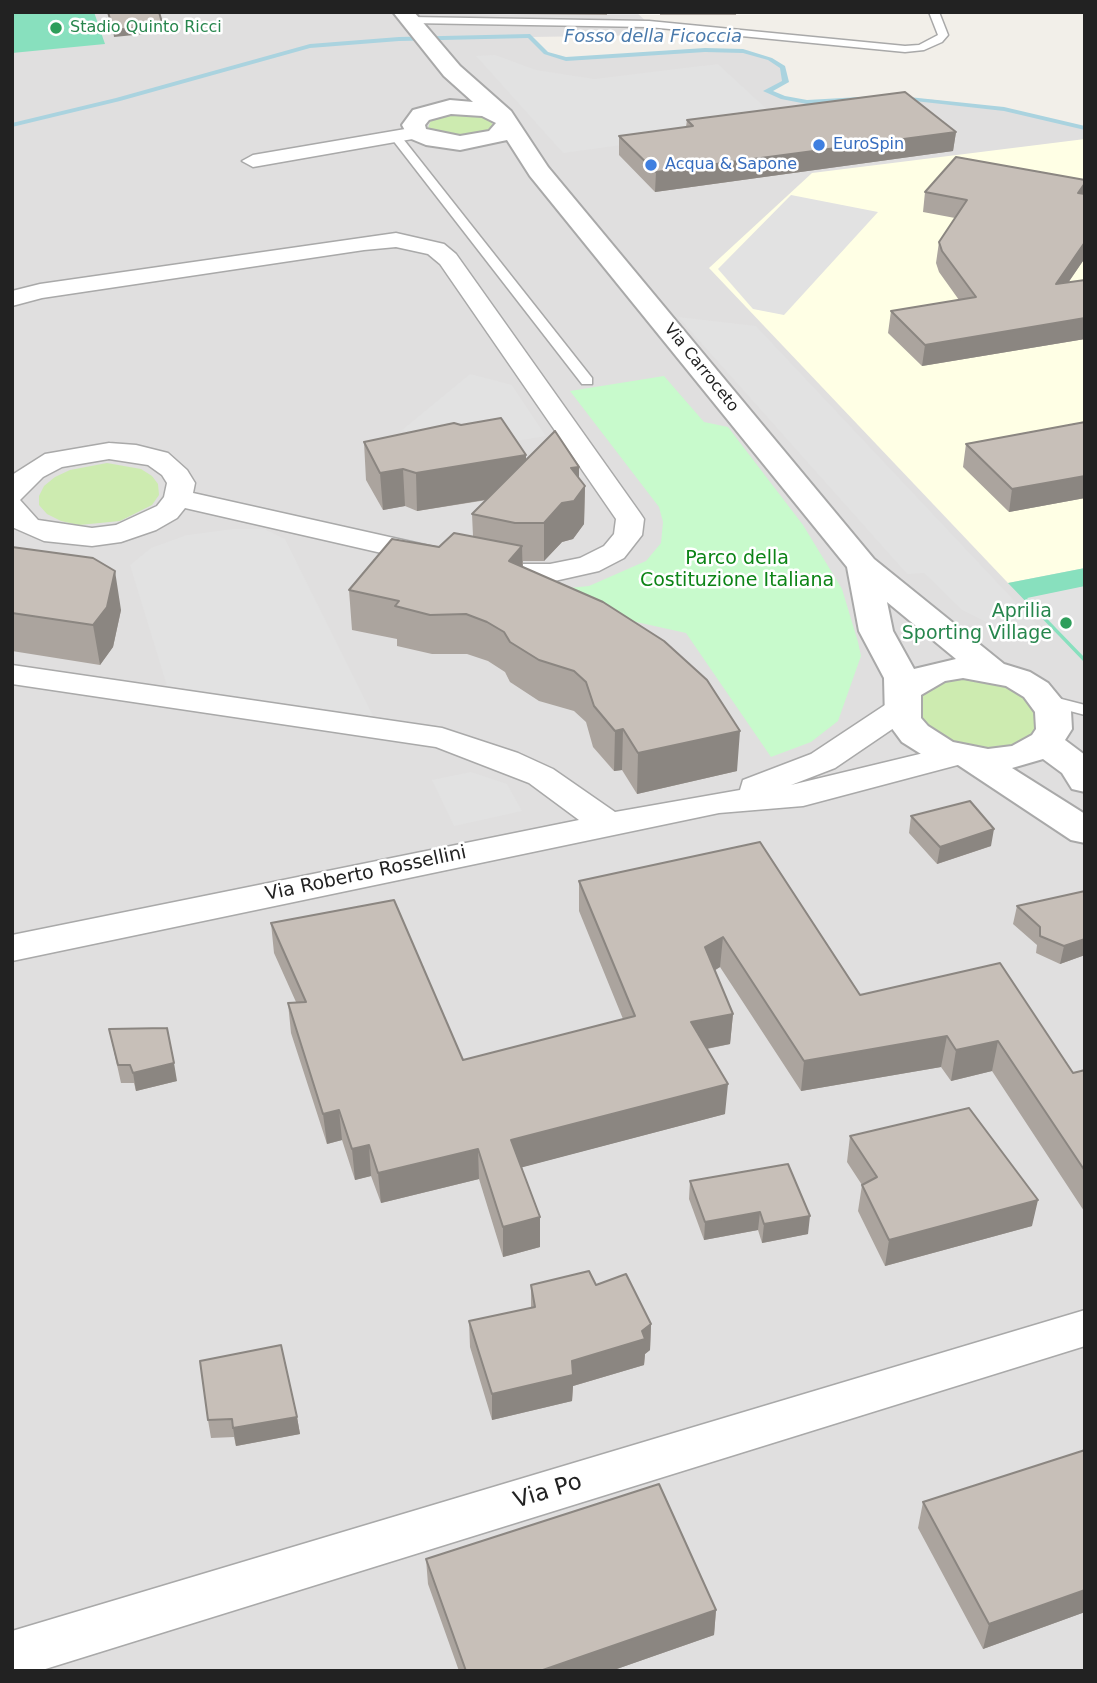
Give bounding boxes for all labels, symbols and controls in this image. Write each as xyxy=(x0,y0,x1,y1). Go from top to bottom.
place label: Stadio Quinto Ricci xyxy=(70,18,222,38)
marker: Stadio Quinto Ricci xyxy=(48,20,64,36)
water label: Fosso della Ficoccia xyxy=(564,26,742,48)
place label: EuroSpin xyxy=(833,135,904,155)
marker: EuroSpin xyxy=(811,137,827,153)
place label: Acqua & Sapone xyxy=(665,155,797,175)
marker: Acqua & Sapone xyxy=(643,157,659,173)
street label: Via Carroceto xyxy=(660,320,742,416)
park label: Parco della Costituzione Italiana xyxy=(640,548,834,592)
place label: Aprilia Sporting Village xyxy=(902,601,1052,645)
marker: Aprilia Sporting Village xyxy=(1058,615,1074,631)
street label: Via Roberto Rossellini xyxy=(263,842,469,906)
street label: Via Po xyxy=(510,1469,586,1515)

